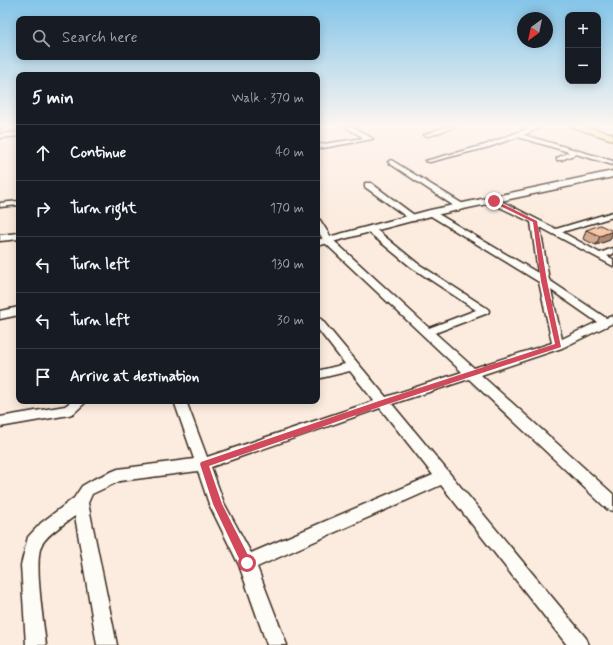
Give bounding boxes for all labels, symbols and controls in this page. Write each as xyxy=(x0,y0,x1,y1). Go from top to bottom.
north arrow xyxy=(517,12,553,48)
map controls xyxy=(565,12,601,84)
button: + xyxy=(565,12,601,48)
search box xyxy=(16,16,320,60)
icon: search xyxy=(30,27,52,49)
text: Search here xyxy=(62,28,138,48)
button: − xyxy=(565,48,601,84)
text: 5 min xyxy=(32,87,74,109)
text: Walk · 370 m xyxy=(232,90,304,107)
icon: ahead xyxy=(32,142,54,164)
text: Continue xyxy=(70,143,126,163)
text: 40 m xyxy=(275,144,304,161)
route end xyxy=(485,192,503,210)
icon: right xyxy=(32,198,54,220)
text: Turn right xyxy=(70,199,137,219)
text: 170 m xyxy=(270,200,304,217)
icon: left xyxy=(32,254,54,276)
text: Turn left xyxy=(70,255,130,275)
text: 130 m xyxy=(271,256,304,273)
icon: left xyxy=(32,310,54,332)
text: Turn left xyxy=(70,311,130,331)
text: 30 m xyxy=(277,312,304,329)
icon: arrive xyxy=(32,366,54,388)
text: Arrive at destination xyxy=(70,367,199,387)
route start xyxy=(238,554,256,572)

